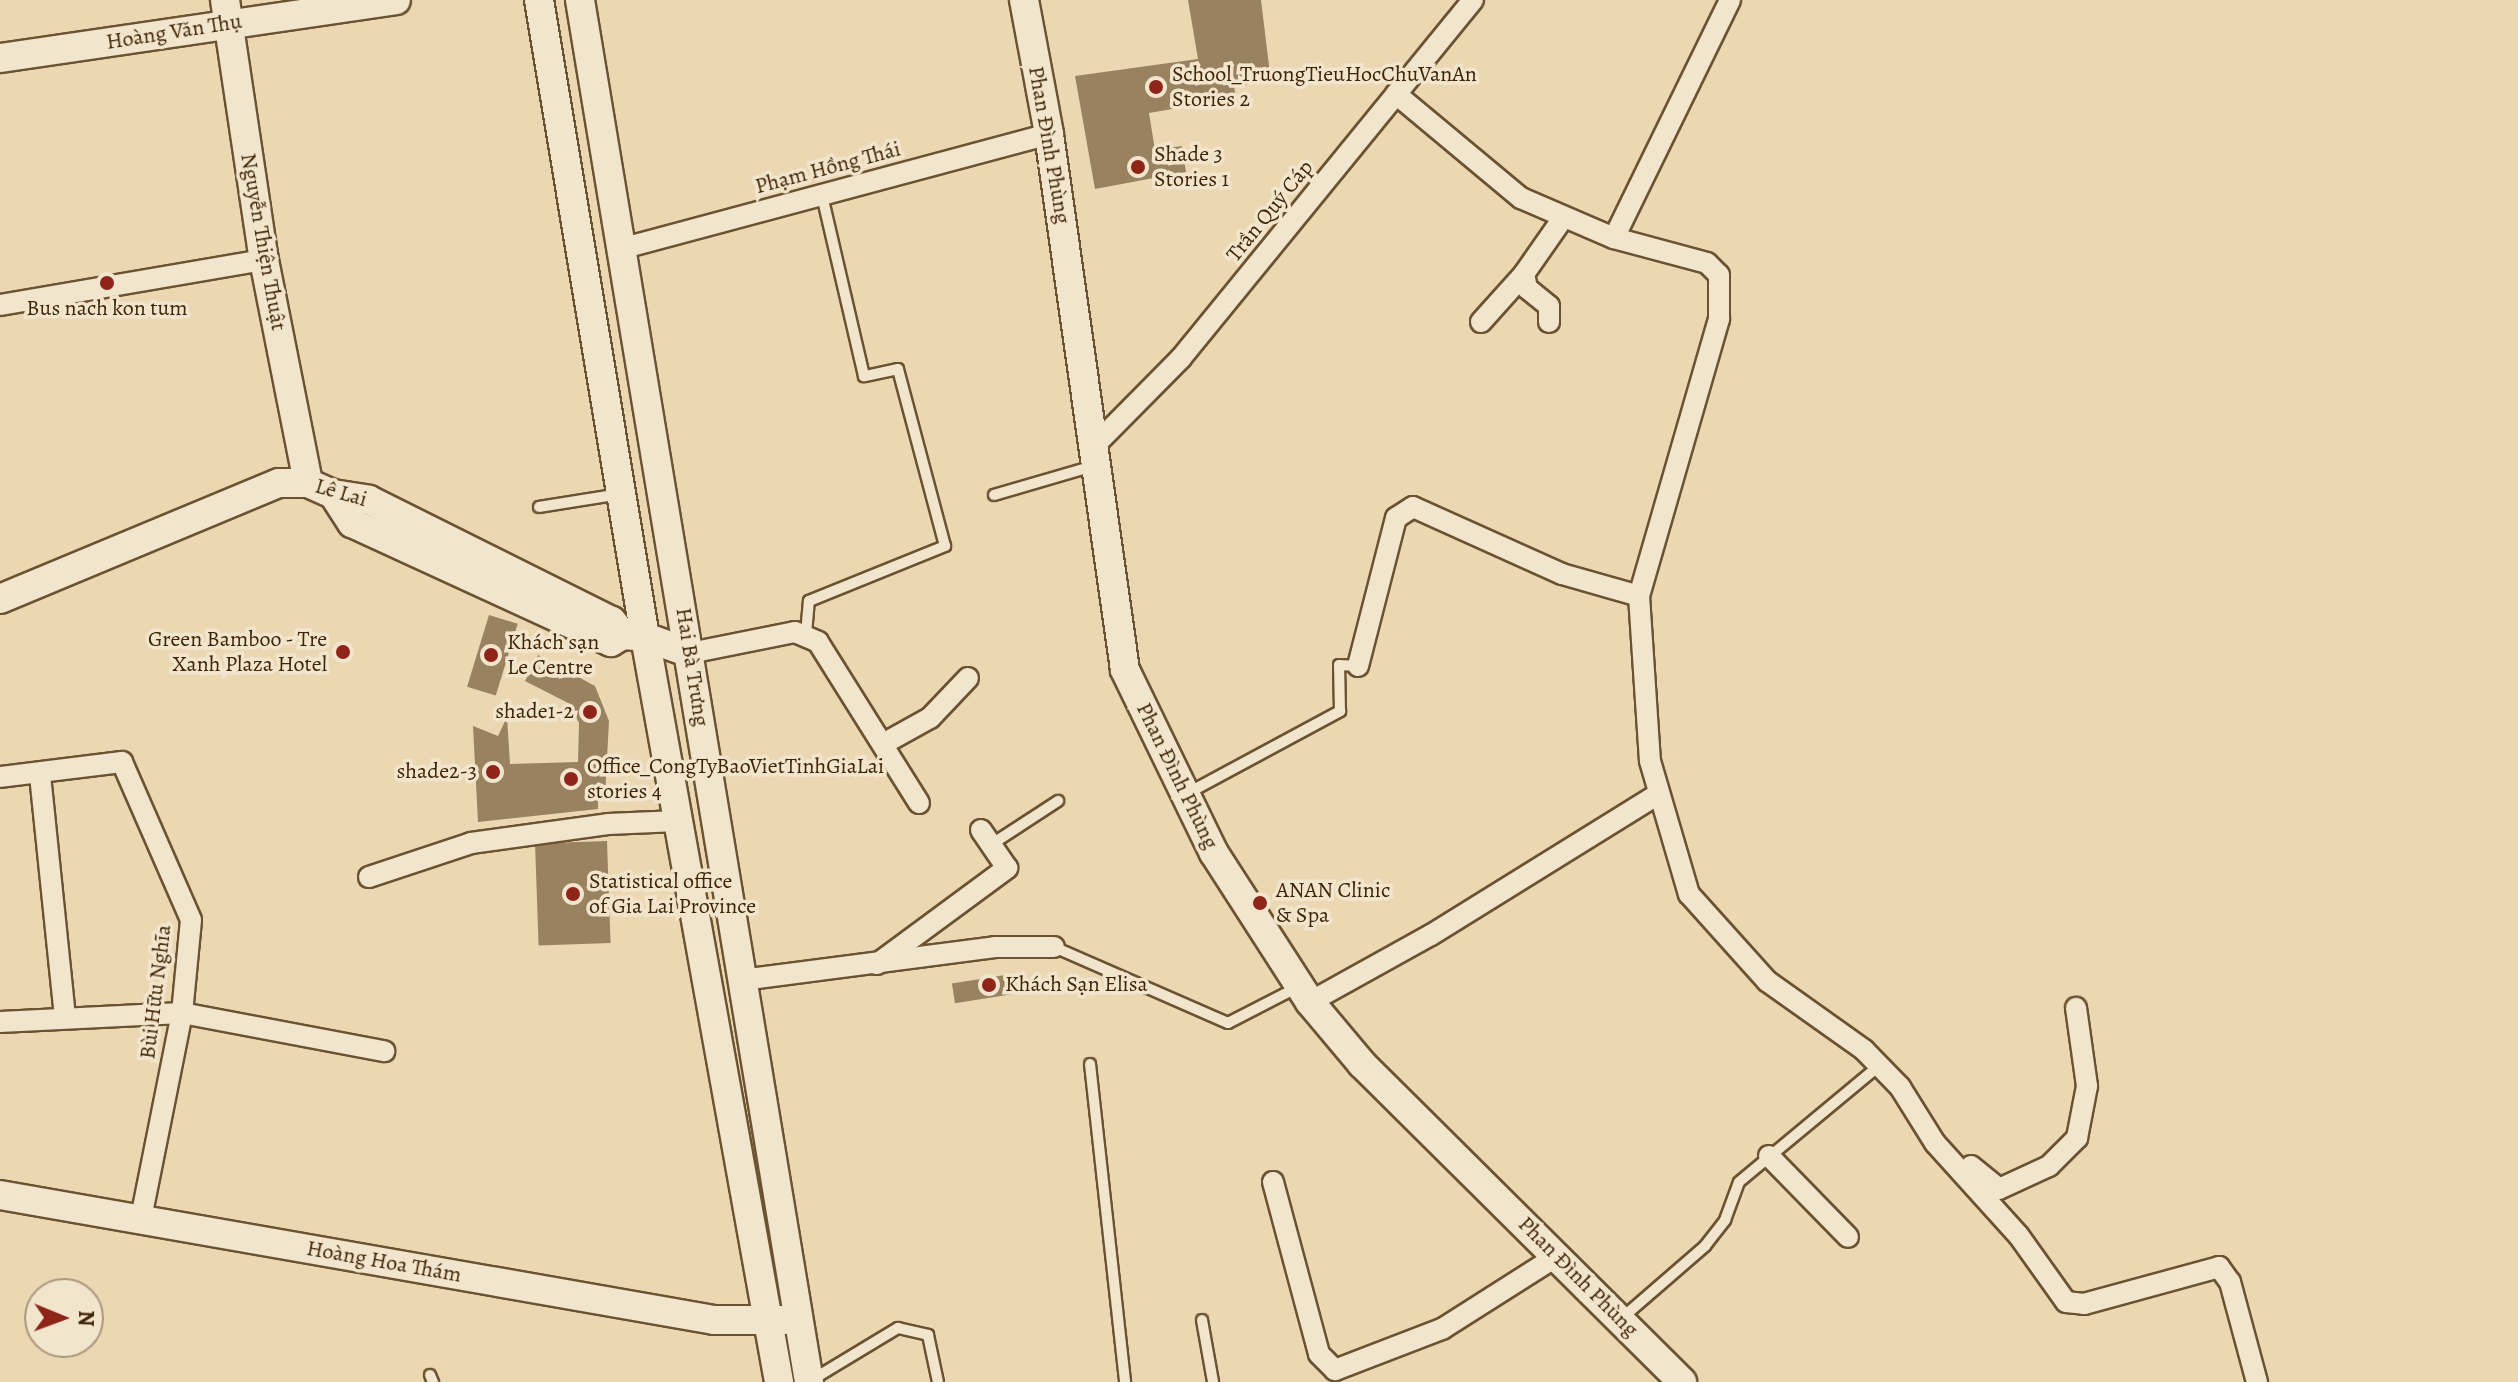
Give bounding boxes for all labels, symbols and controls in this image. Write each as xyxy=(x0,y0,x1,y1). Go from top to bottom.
street label: Hoàng Văn Thụ xyxy=(104,8,244,56)
place label: School_TruongTieuHocChuVanAn Stories 2 xyxy=(1172,61,1477,112)
street label: Phan Đình Phùng xyxy=(1022,64,1076,226)
marker: School_TruongTieuHocChuVanAn Stories 2 xyxy=(1147,78,1165,96)
street label: Phạm Hồng Thái xyxy=(752,136,904,200)
place label: Shade 3 Stories 1 xyxy=(1154,141,1229,192)
street label: Nguyễn Thiện Thuật xyxy=(234,151,292,333)
street label: Trần Quý Cáp xyxy=(1221,155,1319,267)
marker: Shade 3 Stories 1 xyxy=(1129,158,1147,176)
marker: Bus nach kon tum xyxy=(98,274,116,292)
place label: Bus nach kon tum xyxy=(26,296,188,322)
street label: Lê Lai xyxy=(312,473,370,513)
street label: Hai Bà Trưng xyxy=(670,606,714,728)
place label: Green Bamboo - Tre Xanh Plaza Hotel xyxy=(147,626,327,678)
place label: Khách sạn Le Centre xyxy=(507,629,599,680)
marker: Green Bamboo - Tre Xanh Plaza Hotel xyxy=(334,643,352,661)
marker: Khách sạn Le Centre xyxy=(482,646,500,664)
place label: shade1-2 xyxy=(495,699,574,725)
street label: Phan Đình Phùng xyxy=(1130,699,1224,853)
marker: shade1-2 xyxy=(581,703,599,721)
place label: Office_CongTyBaoVietTinhGiaLai stories 4 xyxy=(587,753,884,804)
place label: shade2-3 xyxy=(397,759,477,785)
marker: shade2-3 xyxy=(484,763,502,781)
marker: Office_CongTyBaoVietTinhGiaLai stories 4 xyxy=(562,770,580,788)
place label: Statistical office of Gia Lai Province xyxy=(589,868,756,920)
place label: ANAN Clinic & Spa xyxy=(1276,877,1390,928)
marker: Statistical office of Gia Lai Province xyxy=(564,885,582,903)
marker: ANAN Clinic & Spa xyxy=(1251,894,1269,912)
street label: Bùi Hữu Nghĩa xyxy=(135,923,177,1061)
place label: Khách Sạn Elisa xyxy=(1005,972,1148,998)
marker: Khách Sạn Elisa xyxy=(980,976,998,994)
street label: Phan Đình Phùng xyxy=(1512,1211,1644,1343)
street label: Hoàng Hoa Thám xyxy=(304,1235,464,1289)
north arrow xyxy=(24,1278,104,1358)
text: N xyxy=(71,1310,101,1327)

